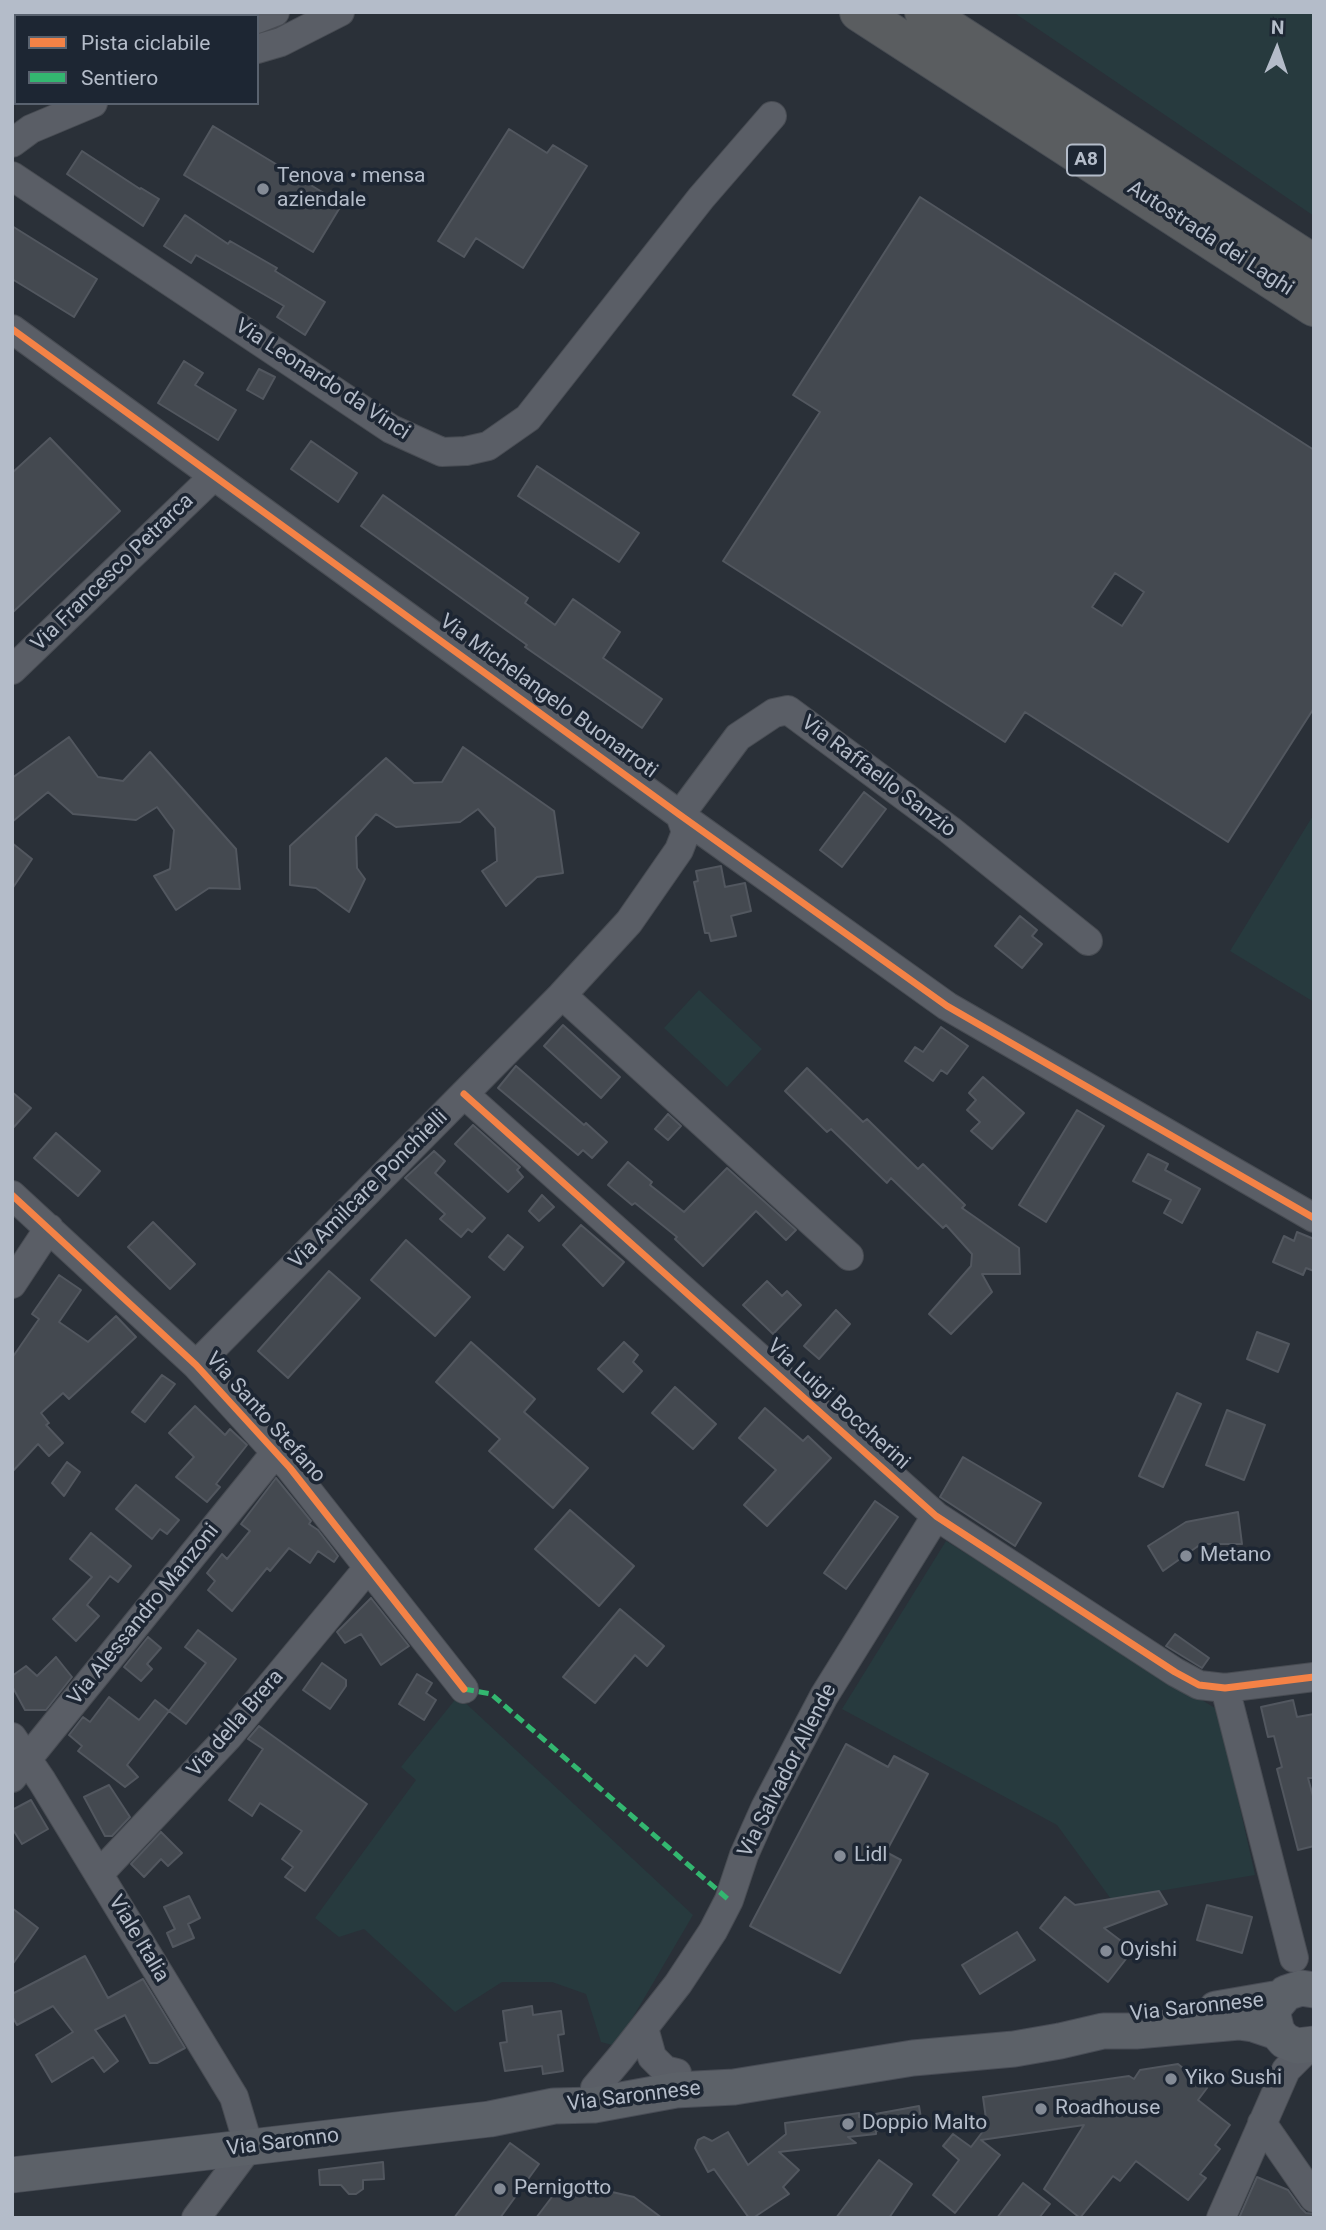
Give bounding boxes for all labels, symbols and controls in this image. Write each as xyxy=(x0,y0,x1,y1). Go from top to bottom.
legend xyxy=(14,14,259,105)
north arrow xyxy=(1242,14,1312,84)
text: N xyxy=(1271,16,1285,39)
text: Pista ciclabile xyxy=(81,31,210,55)
text: Sentiero xyxy=(81,66,158,90)
road number: A8 xyxy=(1067,144,1105,176)
place label: Tenova • mensa aziendale xyxy=(277,164,425,214)
street label: Autostrada dei Laghi xyxy=(1122,176,1298,302)
marker: Tenova • mensa aziendale xyxy=(255,181,271,197)
street label: Via Leonardo da Vinci xyxy=(230,314,414,446)
street label: Via Francesco Petrarca xyxy=(27,489,199,657)
street label: Via Michelangelo Buonarroti xyxy=(434,609,662,785)
street label: Via Raffaello Sanzio xyxy=(796,711,960,843)
street label: Via Amilcare Ponchielli xyxy=(284,1105,454,1275)
street label: Via Luigi Boccherini xyxy=(761,1334,915,1476)
street label: Via Santo Stefano xyxy=(200,1347,330,1489)
street label: Via Alessandro Manzoni xyxy=(63,1519,225,1711)
place label: Metano xyxy=(1200,1543,1271,1569)
marker: Metano xyxy=(1178,1548,1194,1564)
street label: Via della Brera xyxy=(182,1665,290,1783)
street label: Via Salvador Allende xyxy=(733,1680,843,1862)
place label: Lidl xyxy=(854,1843,887,1869)
marker: Lidl xyxy=(832,1848,848,1864)
street label: Viale Italia xyxy=(102,1891,174,1987)
place label: Oyishi xyxy=(1120,1938,1177,1964)
marker: Oyishi xyxy=(1098,1943,1114,1959)
street label: Via Saronnese xyxy=(1129,1988,1265,2028)
place label: Yiko Sushi xyxy=(1185,2066,1282,2092)
marker: Yiko Sushi xyxy=(1163,2071,1179,2087)
street label: Via Saronnese xyxy=(566,2076,702,2118)
place label: Roadhouse xyxy=(1055,2096,1160,2122)
marker: Roadhouse xyxy=(1033,2101,1049,2117)
place label: Doppio Malto xyxy=(862,2111,987,2137)
marker: Doppio Malto xyxy=(840,2116,856,2132)
street label: Via Saronno xyxy=(225,2124,341,2162)
place label: Pernigotto xyxy=(514,2176,611,2202)
marker: Pernigotto xyxy=(492,2181,508,2197)

